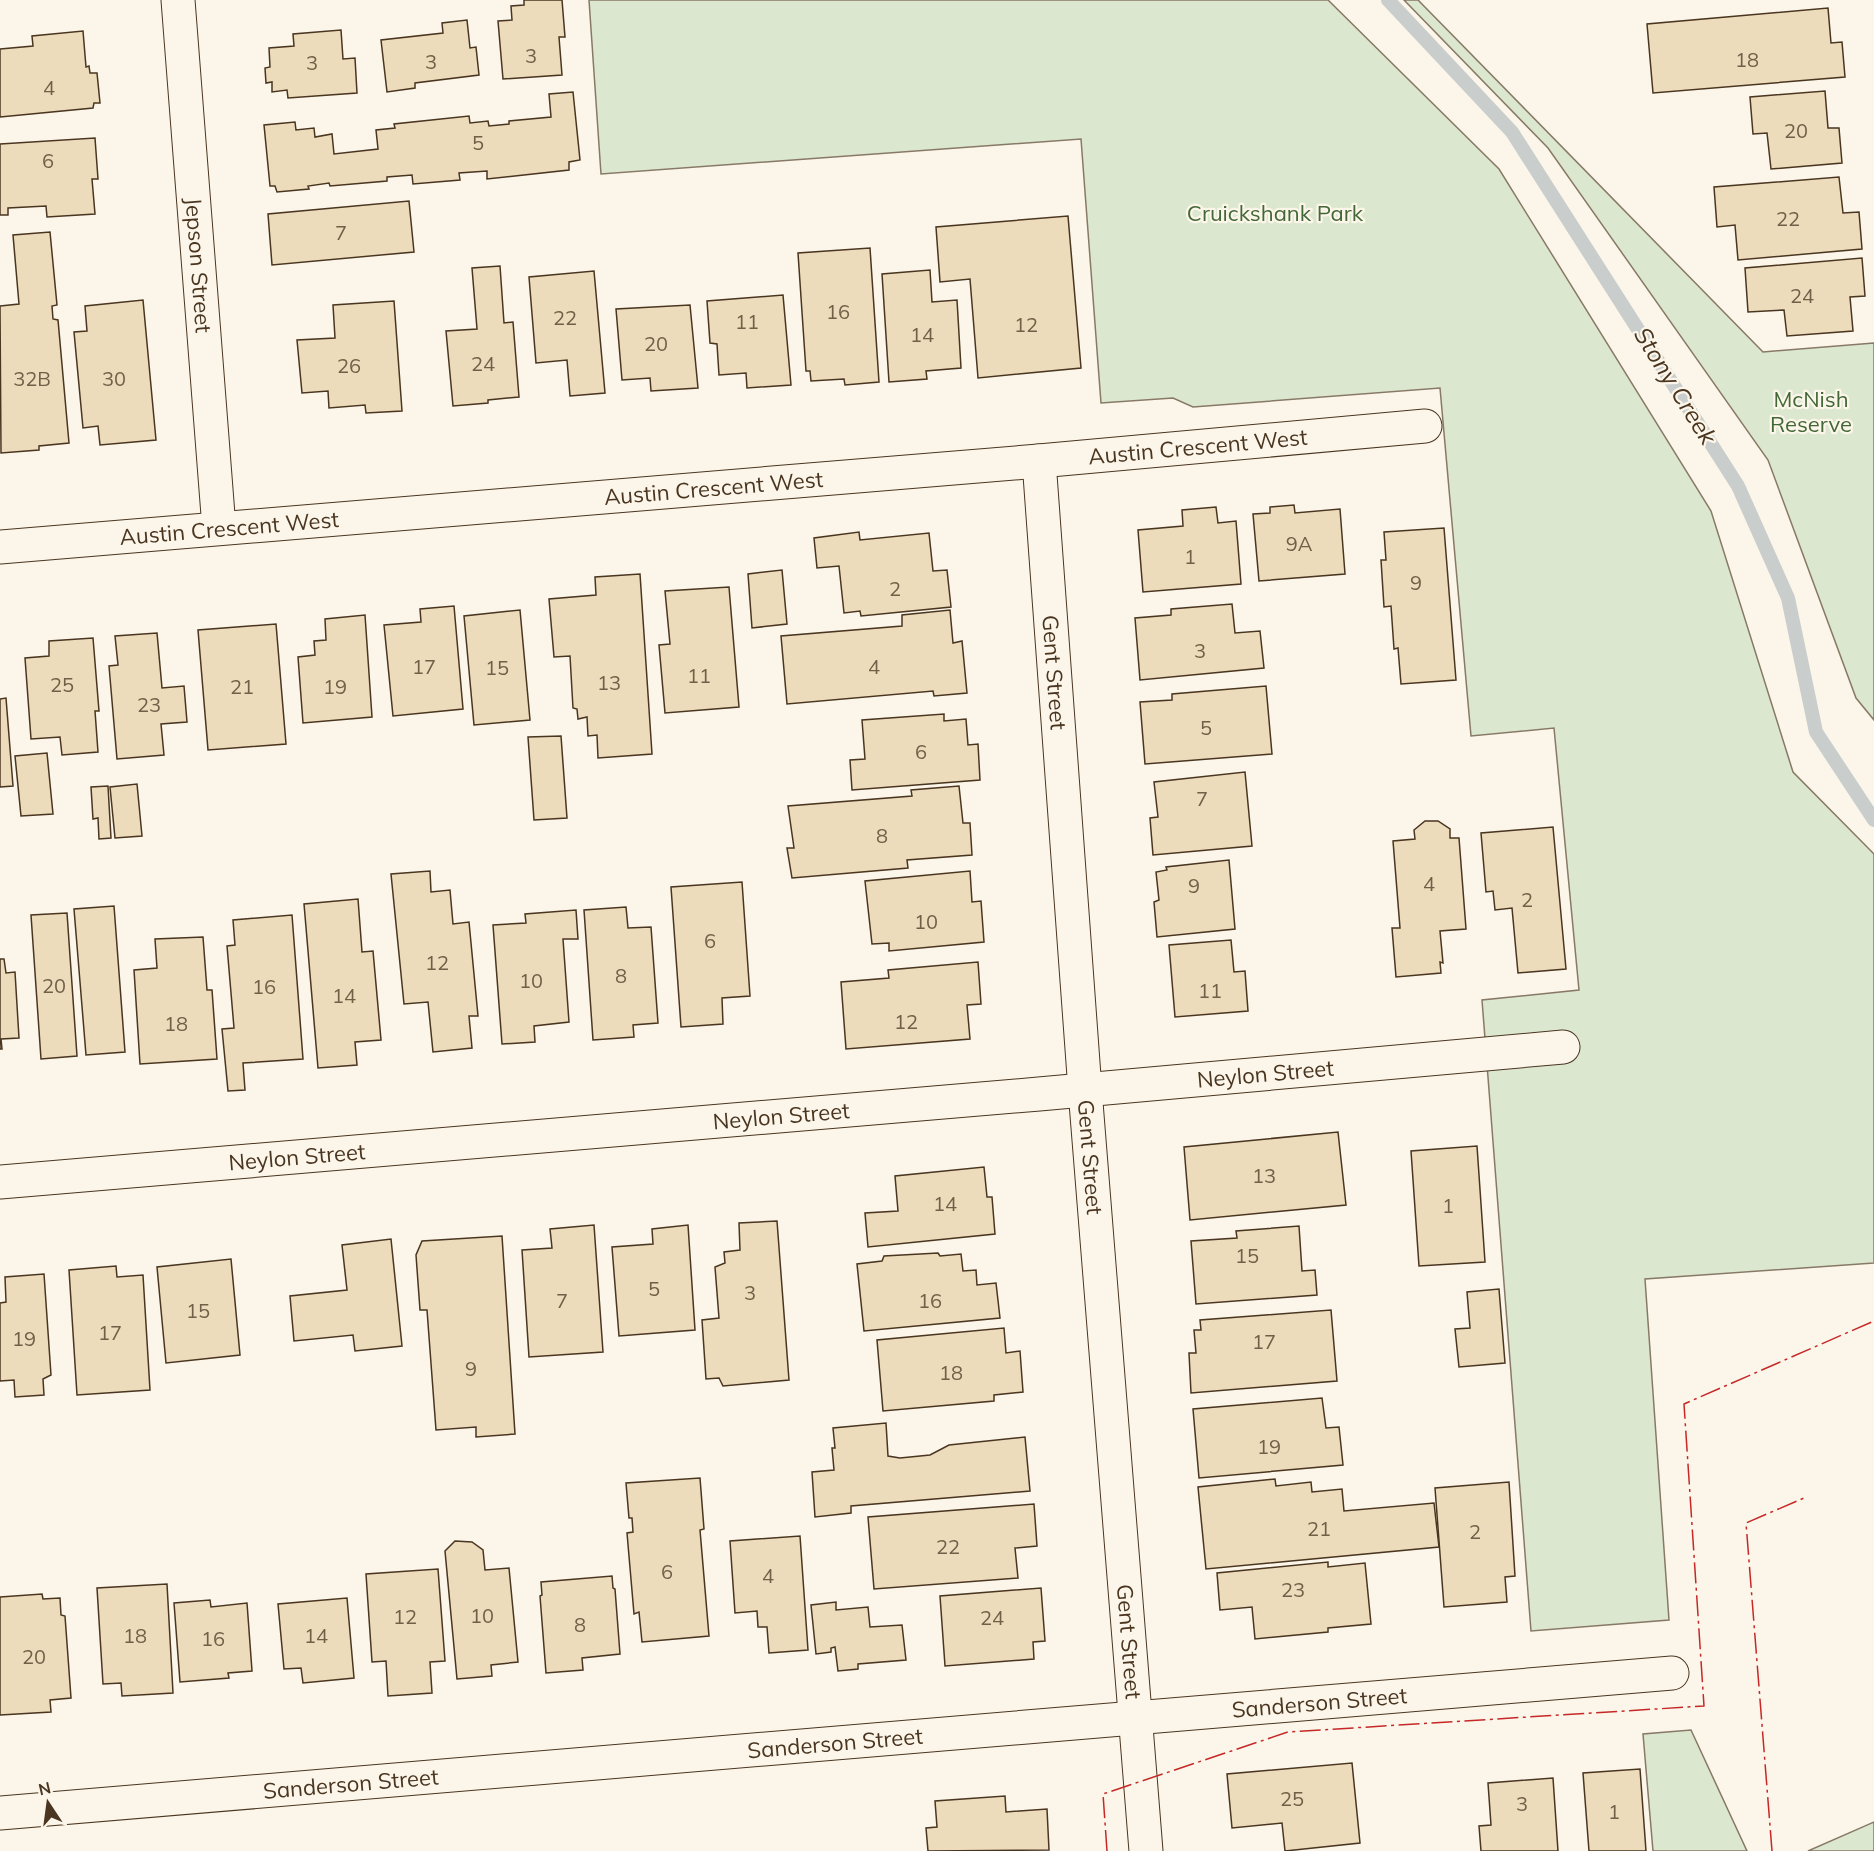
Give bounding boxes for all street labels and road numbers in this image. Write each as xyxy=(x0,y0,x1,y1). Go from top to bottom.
street label: Jepson Street xyxy=(179,197,218,334)
street label: Austin Crescent West xyxy=(1087,423,1309,470)
street label: Austin Crescent West xyxy=(603,465,825,511)
street label: Austin Crescent West xyxy=(119,505,340,551)
street label: Gent Street xyxy=(1036,614,1073,731)
street label: Neylon Street xyxy=(1196,1054,1335,1094)
street label: Neylon Street xyxy=(712,1096,851,1136)
street label: Gent Street xyxy=(1072,1099,1109,1216)
street label: Neylon Street xyxy=(227,1137,367,1177)
street label: Gent Street xyxy=(1111,1583,1148,1700)
street label: Sanderson Street xyxy=(1231,1681,1408,1724)
street label: Sanderson Street xyxy=(746,1722,924,1764)
street label: Sanderson Street xyxy=(262,1762,440,1805)

